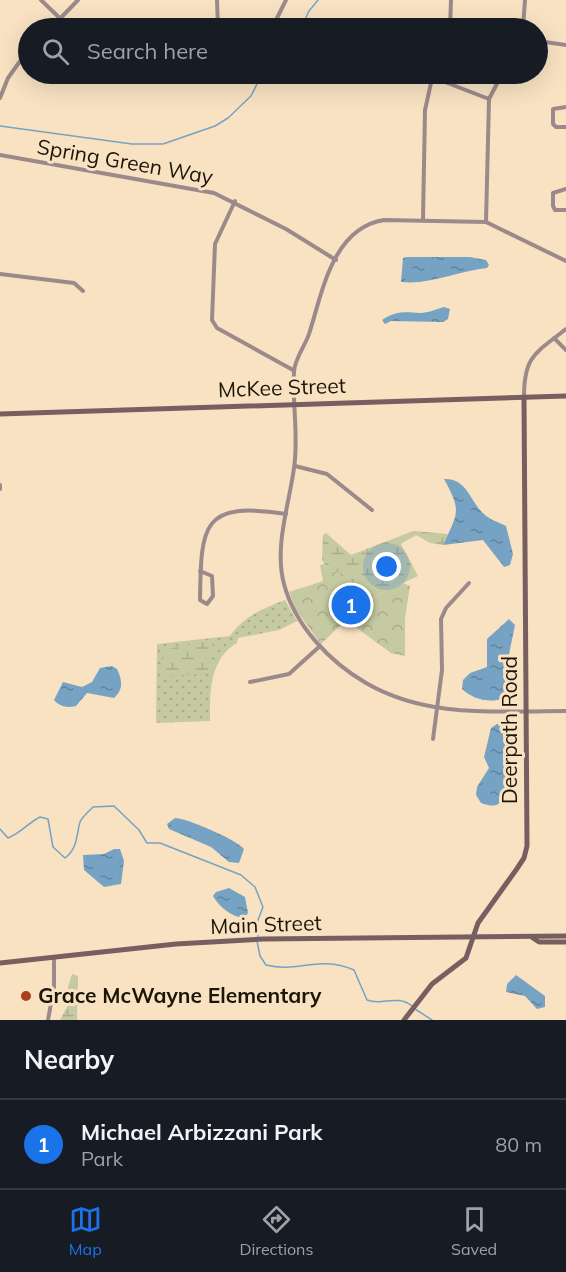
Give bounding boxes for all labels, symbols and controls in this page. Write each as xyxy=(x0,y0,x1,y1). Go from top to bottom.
search box xyxy=(18,18,548,84)
icon: search xyxy=(39,35,72,68)
text: Search here xyxy=(87,37,208,65)
street label: Spring Green Way xyxy=(35,133,215,189)
street label: McKee Street xyxy=(218,372,346,402)
your location xyxy=(372,552,401,581)
pin: 1 xyxy=(332,582,370,628)
street label: Deerpath Road xyxy=(496,656,522,804)
street label: Main Street xyxy=(210,909,322,939)
place label: Grace McWayne Elementary xyxy=(38,982,322,1008)
marker: Grace McWayne Elementary xyxy=(19,989,33,1003)
text: Nearby xyxy=(24,1043,114,1076)
text: Michael Arbizzani Park xyxy=(81,1118,323,1146)
text: 1 xyxy=(38,1132,50,1157)
text: 80 m xyxy=(495,1132,542,1157)
text: Park xyxy=(81,1146,123,1171)
tab: Map xyxy=(69,1203,102,1259)
tab: Directions xyxy=(239,1203,313,1259)
tab: Saved xyxy=(451,1203,497,1259)

